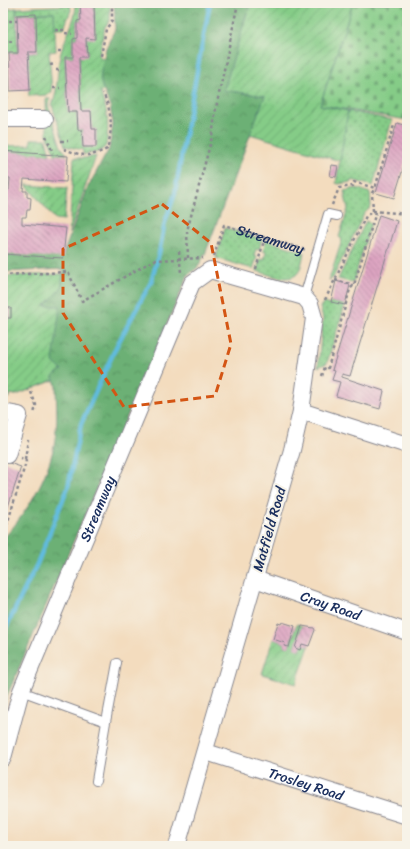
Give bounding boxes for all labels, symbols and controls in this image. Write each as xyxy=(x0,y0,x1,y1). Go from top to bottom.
street label: Streamway xyxy=(233,217,308,262)
street label: Streamway xyxy=(73,471,123,546)
street label: Matfield Road xyxy=(245,482,294,574)
street label: Cray Road xyxy=(297,584,366,628)
street label: Trosley Road xyxy=(265,761,348,809)

